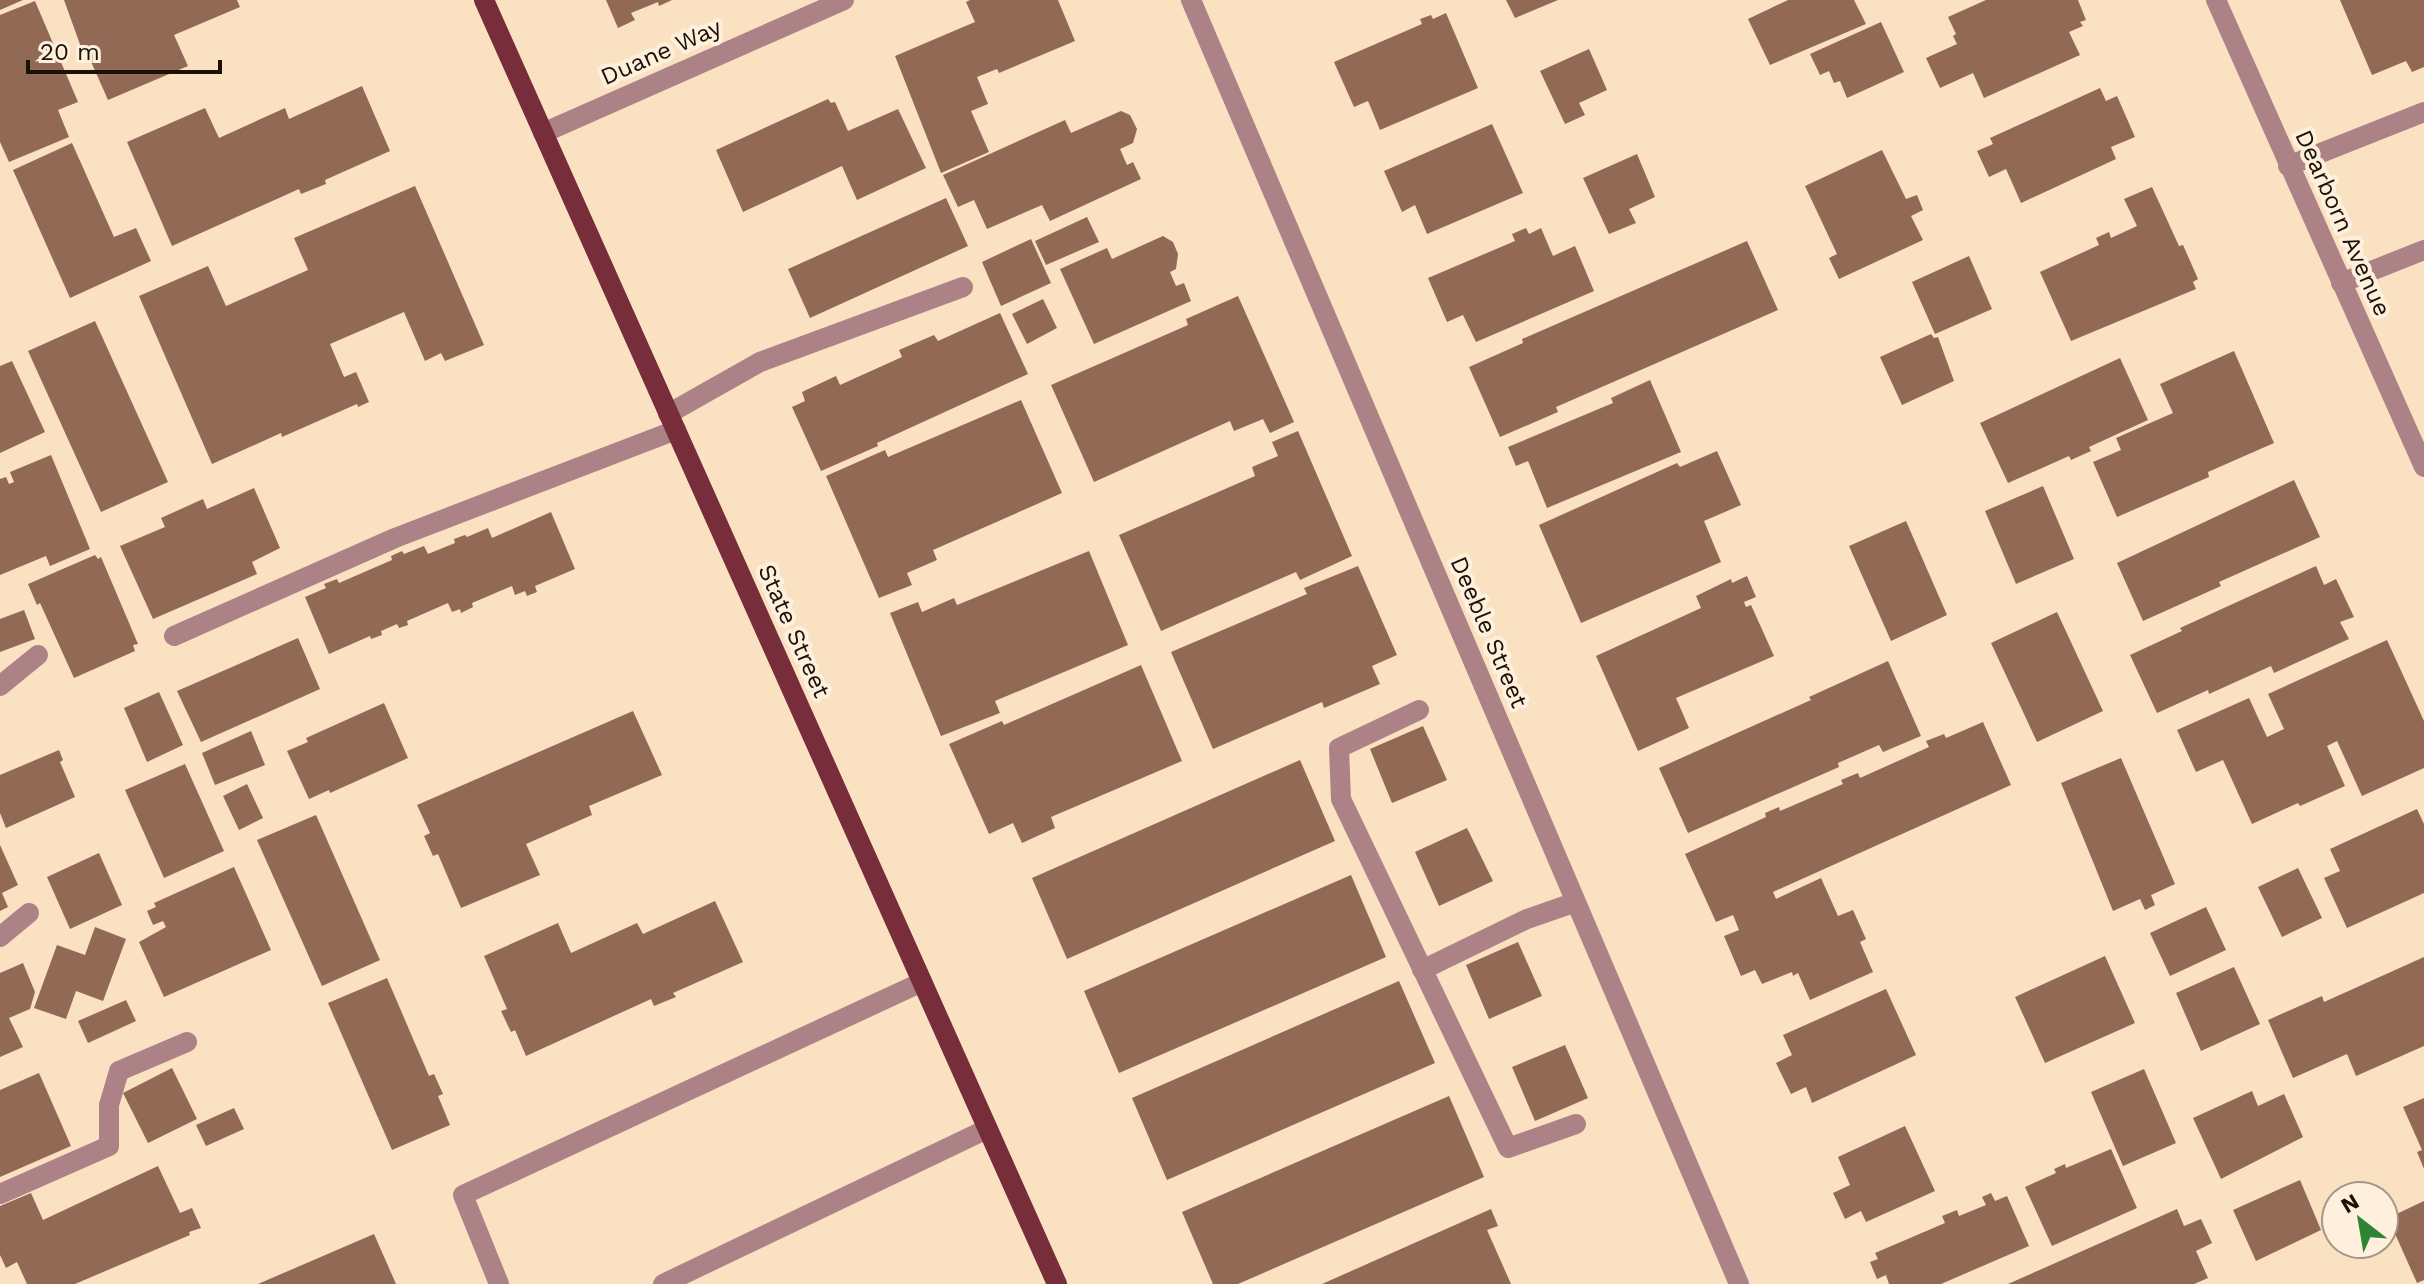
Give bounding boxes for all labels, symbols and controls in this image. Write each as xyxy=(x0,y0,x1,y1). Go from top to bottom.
street label: Duane Way xyxy=(596,13,726,91)
scale bar xyxy=(28,24,220,74)
text: 20 m xyxy=(40,38,100,66)
street label: Dearborn Avenue xyxy=(2289,126,2397,320)
street label: Deeble Street xyxy=(1445,552,1533,712)
street label: State Street xyxy=(752,560,836,702)
north arrow xyxy=(2320,1180,2400,1260)
text: N xyxy=(2337,1188,2363,1218)

